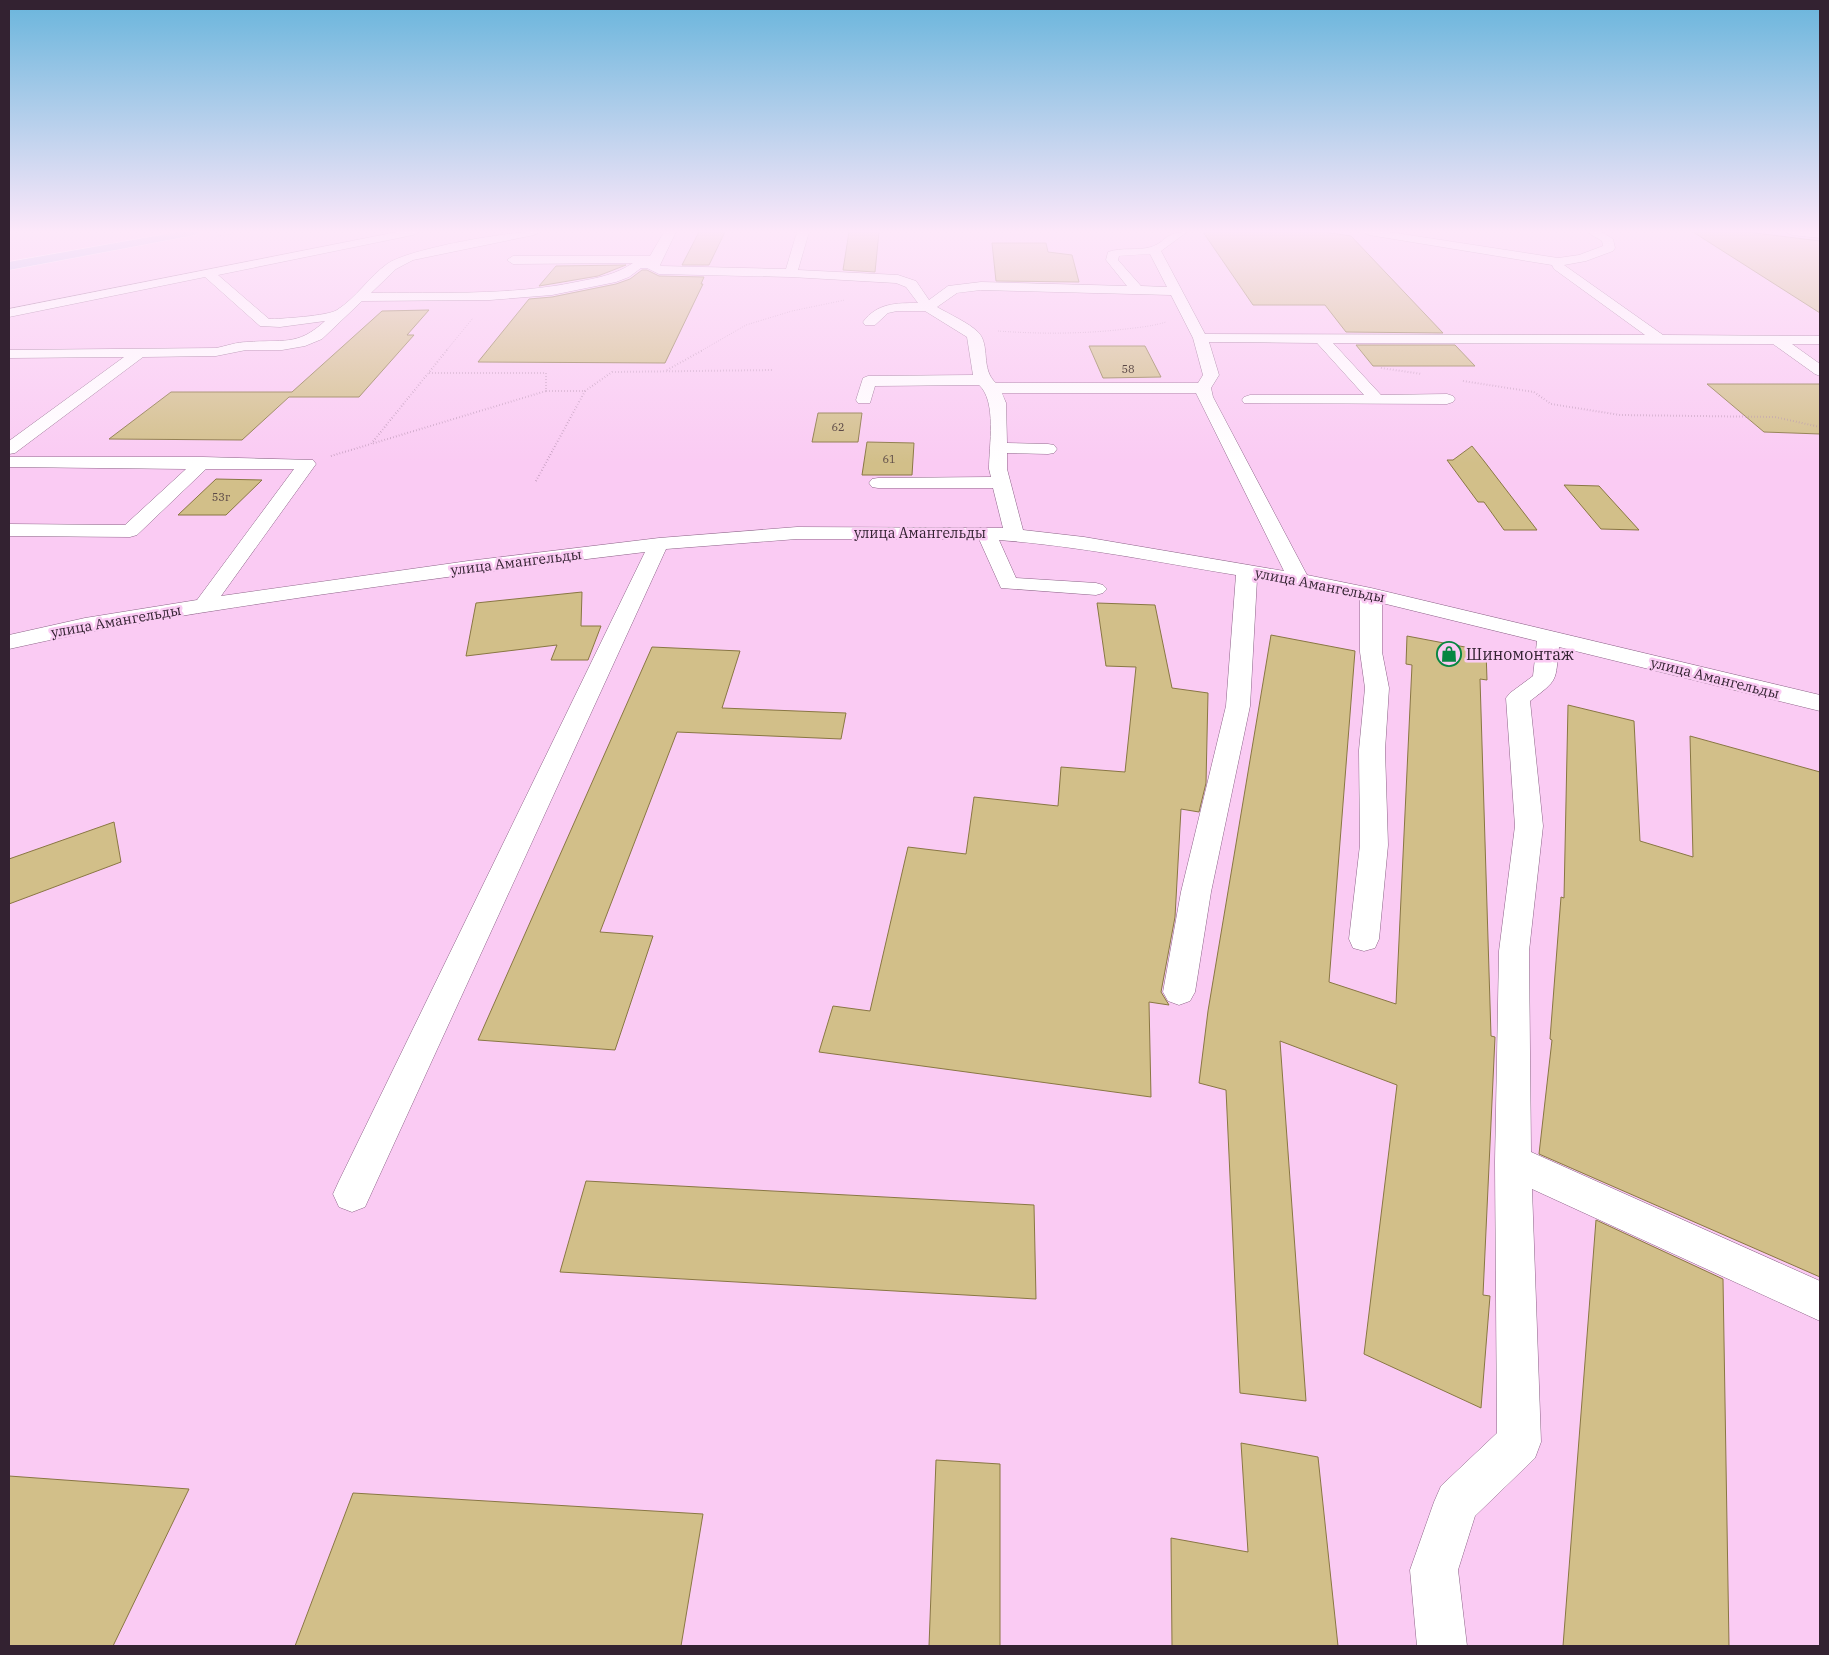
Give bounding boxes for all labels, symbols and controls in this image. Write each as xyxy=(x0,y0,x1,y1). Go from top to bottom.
house number: 58 xyxy=(1121,362,1135,376)
house number: 62 xyxy=(831,420,845,434)
house number: 61 xyxy=(882,452,896,466)
house number: 53г xyxy=(212,490,230,504)
street label: улица Амангельды xyxy=(854,524,986,542)
street label: улица Амангельды xyxy=(449,545,583,579)
street label: улица Амангельды xyxy=(1254,564,1386,606)
street label: улица Амангельды xyxy=(49,601,183,641)
shop icon: Шиномонтаж xyxy=(1436,641,1462,667)
place label: Шиномонтаж xyxy=(1466,644,1574,664)
street label: улица Амангельды xyxy=(1649,653,1781,703)

